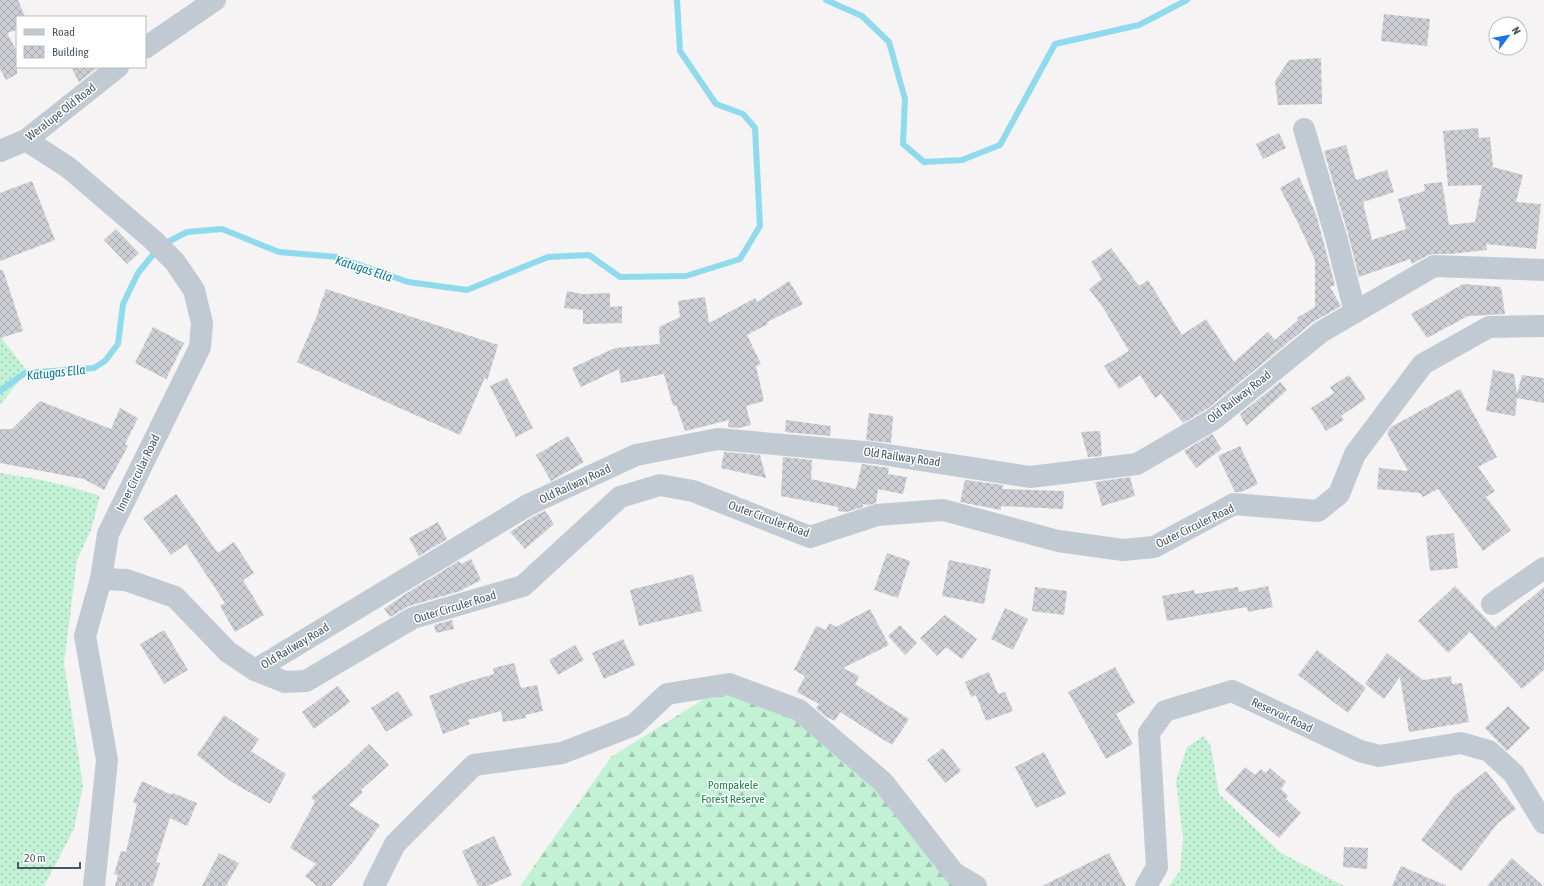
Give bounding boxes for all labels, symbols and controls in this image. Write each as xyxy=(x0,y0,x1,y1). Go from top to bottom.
legend xyxy=(16,16,146,68)
north arrow xyxy=(1488,16,1528,56)
text: Road xyxy=(52,25,75,39)
text: N xyxy=(1510,25,1523,37)
text: Building xyxy=(52,45,90,59)
street label: Weralupe Old Road xyxy=(23,80,99,144)
water label: Katugas Ella xyxy=(334,252,394,285)
water label: Katugas Ella xyxy=(26,362,86,383)
street label: Old Railway Road xyxy=(1204,368,1274,426)
street label: Inner Circular Road xyxy=(113,432,163,514)
street label: Old Railway Road xyxy=(863,445,941,469)
street label: Old Railway Road xyxy=(537,461,613,507)
street label: Outer Circuler Road xyxy=(727,498,811,540)
street label: Outer Circuler Road xyxy=(1154,501,1236,551)
street label: Outer Circuler Road xyxy=(412,588,498,626)
street label: Old Railway Road xyxy=(258,620,332,672)
street label: Reservoir Road xyxy=(1249,695,1315,735)
park label: Pompakele Forest Reserve xyxy=(701,778,765,806)
scale bar xyxy=(18,844,80,870)
text: 20 m xyxy=(24,851,46,865)

